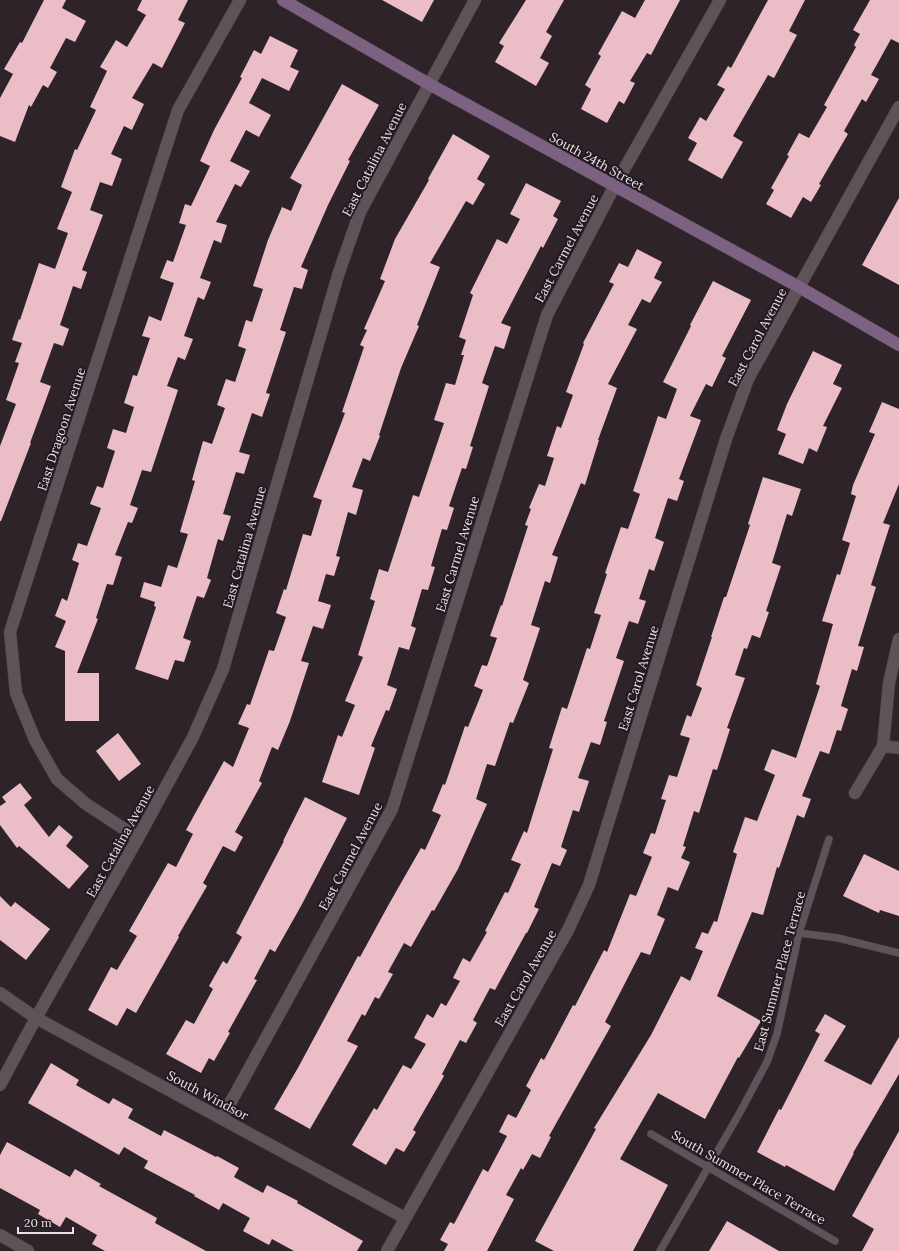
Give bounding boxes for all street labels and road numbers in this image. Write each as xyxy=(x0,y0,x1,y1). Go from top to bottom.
street label: East Catalina Avenue xyxy=(338,99,411,219)
street label: South 24th Street xyxy=(546,128,647,195)
street label: East Carmel Avenue xyxy=(531,191,602,305)
street label: East Carol Avenue xyxy=(724,285,791,389)
street label: East Dragoon Avenue xyxy=(33,365,89,493)
street label: East Catalina Avenue xyxy=(219,484,270,610)
street label: East Carmel Avenue xyxy=(432,494,483,614)
street label: East Carol Avenue xyxy=(614,623,663,733)
street label: East Catalina Avenue xyxy=(82,782,158,900)
street label: East Carmel Avenue xyxy=(315,799,386,913)
street label: East Summer Place Terrace xyxy=(750,889,809,1053)
street label: East Carol Avenue xyxy=(491,927,560,1030)
street label: South Windsor xyxy=(164,1067,252,1124)
street label: South Summer Place Terrace xyxy=(669,1126,829,1229)

